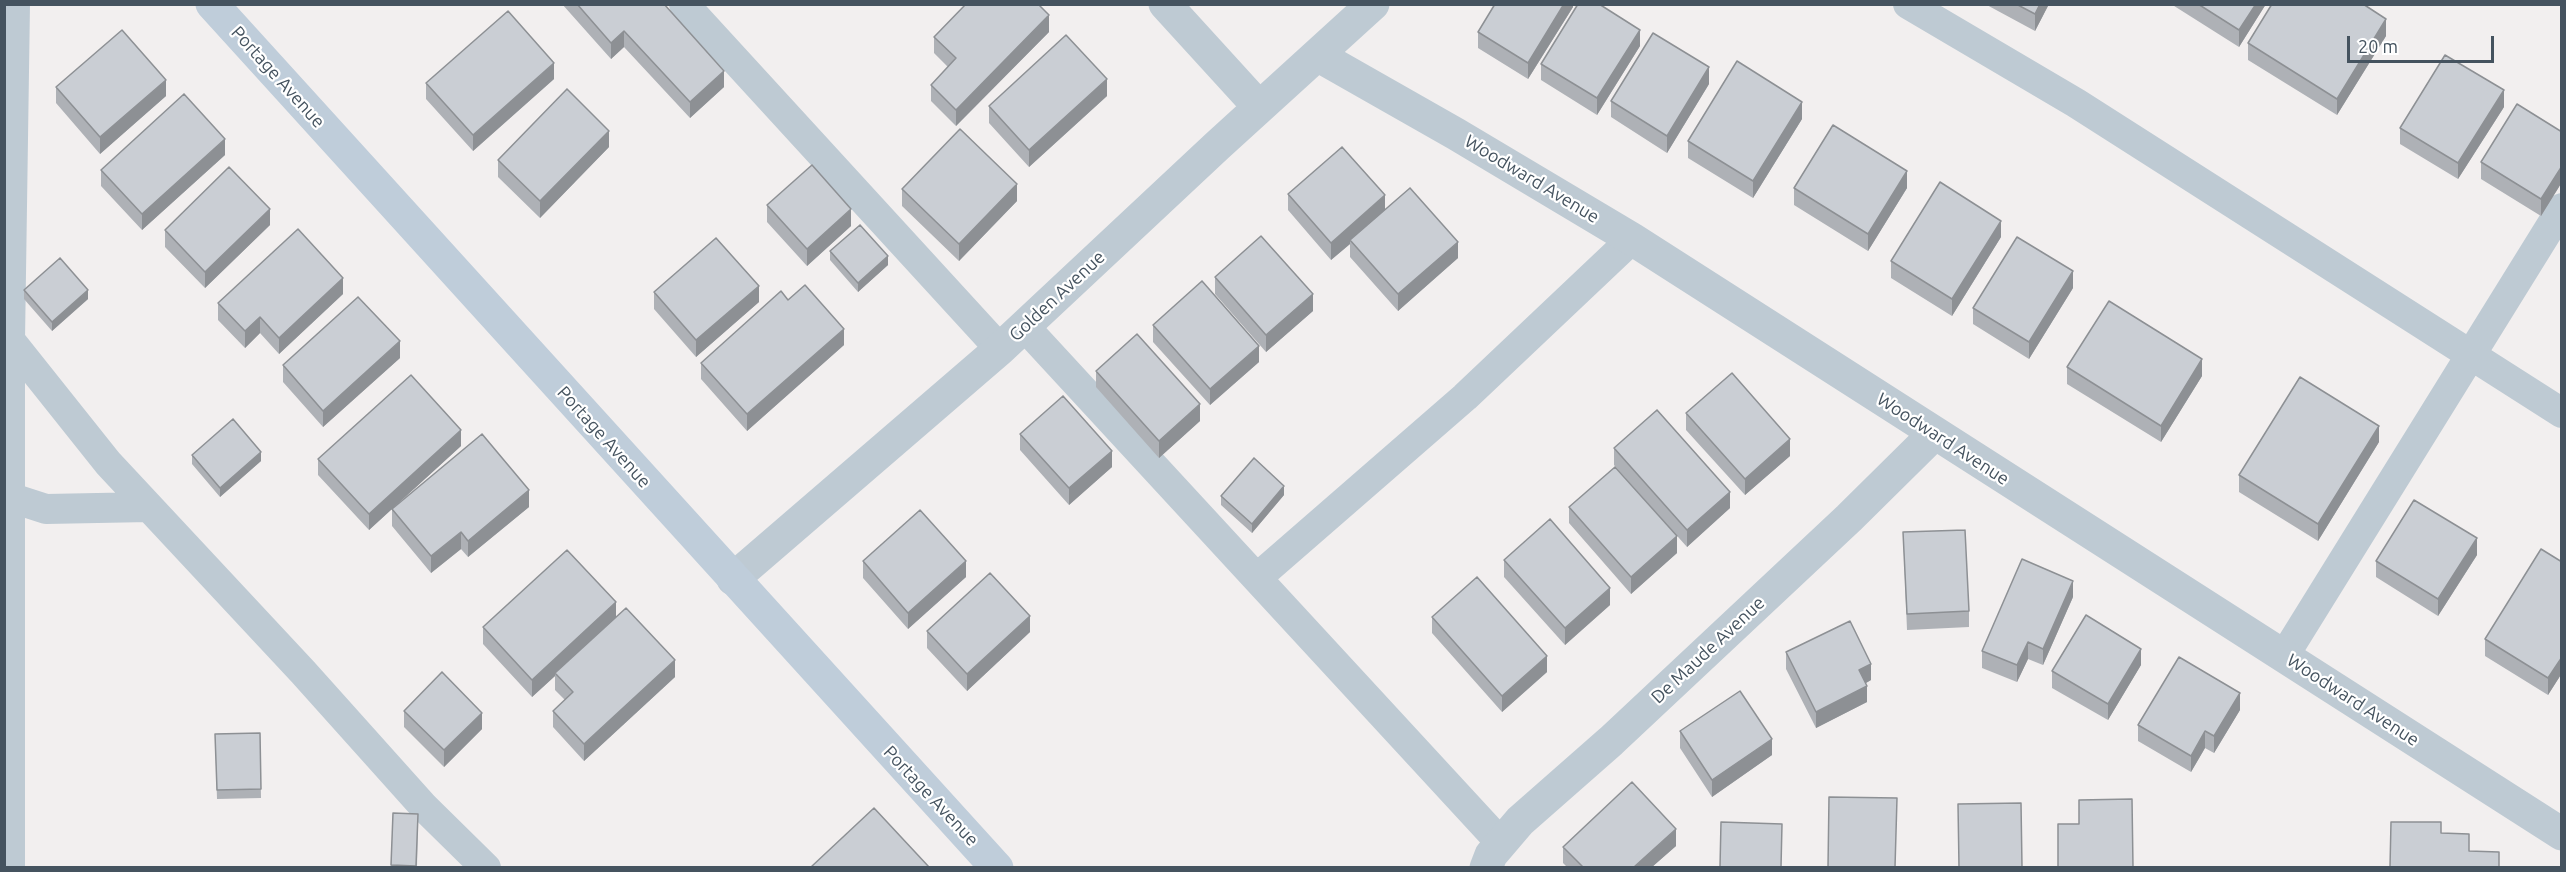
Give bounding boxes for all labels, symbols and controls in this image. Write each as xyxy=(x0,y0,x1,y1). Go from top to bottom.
street label: Portage Avenue xyxy=(227,22,329,132)
scale bar xyxy=(2350,24,2497,62)
text: 20 m xyxy=(2358,36,2398,56)
street label: Woodward Avenue xyxy=(1461,130,1603,228)
street label: Golden Avenue xyxy=(1005,246,1109,346)
street label: Portage Avenue xyxy=(553,382,655,492)
street label: Woodward Avenue xyxy=(1873,388,2013,490)
street label: De Maude Avenue xyxy=(1647,592,1769,708)
street label: Woodward Avenue xyxy=(2283,649,2423,751)
street label: Portage Avenue xyxy=(879,741,983,851)

